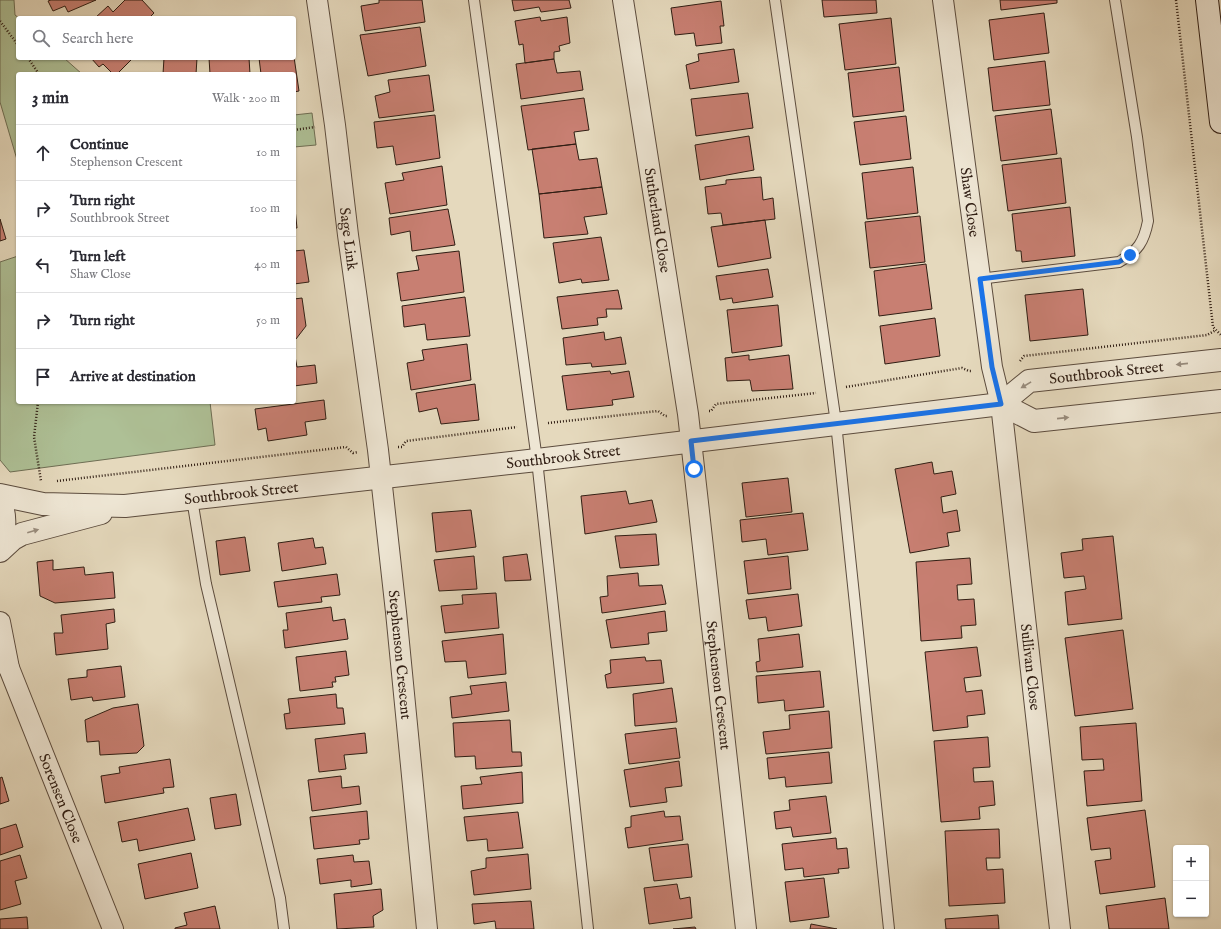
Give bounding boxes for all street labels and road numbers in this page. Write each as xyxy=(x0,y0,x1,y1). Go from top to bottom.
street label: Shaw Close xyxy=(956,166,984,238)
street label: Sutherland Close xyxy=(640,167,675,274)
street label: Sage Link xyxy=(335,206,362,272)
street label: Southbrook Street xyxy=(1048,357,1165,388)
street label: Southbrook Street xyxy=(505,441,621,473)
street label: Southbrook Street xyxy=(183,477,299,509)
street label: Stephenson Crescent xyxy=(384,589,416,720)
street label: Stephenson Crescent xyxy=(702,620,735,751)
street label: Sullivan Close xyxy=(1016,623,1045,711)
street label: Sorensen Close xyxy=(35,751,87,846)

